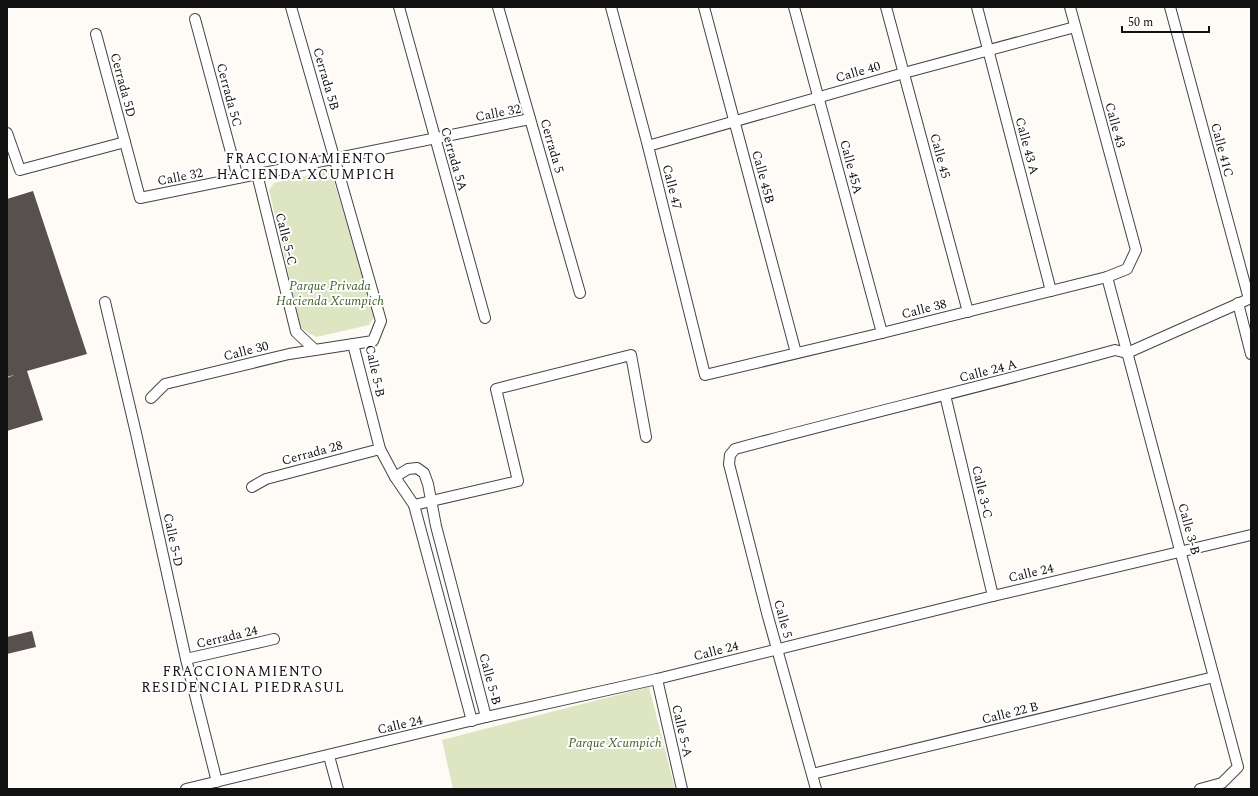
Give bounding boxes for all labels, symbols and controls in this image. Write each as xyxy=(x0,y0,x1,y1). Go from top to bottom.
scale bar xyxy=(1122,8,1209,34)
text: 50 m xyxy=(1128,13,1153,32)
street label: Cerrada 5B xyxy=(308,45,344,113)
street label: Cerrada 5D xyxy=(105,51,141,119)
street label: Calle 40 xyxy=(833,56,883,88)
street label: Cerrada 5C xyxy=(211,61,247,129)
street label: Calle 32 xyxy=(474,99,522,127)
street label: Calle 43 xyxy=(1099,100,1131,150)
street label: Calle 43 A xyxy=(1010,115,1044,177)
street label: Cerrada 5 xyxy=(535,116,569,176)
street label: Calle 41C xyxy=(1205,121,1239,179)
street label: Cerrada 5A xyxy=(435,125,473,194)
street label: Calle 45 xyxy=(924,131,956,181)
street label: Calle 45A xyxy=(834,138,868,197)
district label: FRACCIONAMIENTO HACIENDA XCUMPICH xyxy=(216,148,396,185)
street label: Calle 45B xyxy=(746,148,780,206)
street label: Calle 47 xyxy=(657,162,687,212)
street label: Calle 32 xyxy=(156,163,204,191)
street label: Calle 5-C xyxy=(270,211,302,267)
park label: Parque Privada Hacienda Xcumpich xyxy=(276,276,384,311)
street label: Calle 38 xyxy=(899,294,949,324)
street label: Calle 30 xyxy=(221,336,271,366)
street label: Calle 5-B xyxy=(360,343,390,399)
street label: Calle 24 A xyxy=(957,354,1019,388)
street label: Cerrada 28 xyxy=(279,435,345,471)
street label: Calle 3-C xyxy=(966,464,998,520)
street label: Calle 3-B xyxy=(1173,501,1205,557)
street label: Calle 5-D xyxy=(158,511,188,569)
street label: Calle 24 xyxy=(1006,558,1056,588)
street label: Calle 5 xyxy=(768,597,798,641)
street label: Cerrada 24 xyxy=(194,620,260,654)
street label: Calle 24 xyxy=(691,636,741,666)
street label: Calle 5-B xyxy=(474,651,506,707)
district label: FRACCIONAMIENTO RESIDENCIAL PIEDRASUL xyxy=(141,661,345,698)
street label: Calle 22 B xyxy=(980,696,1040,730)
street label: Calle 5-A xyxy=(666,703,698,760)
street label: Calle 24 xyxy=(375,710,425,740)
park label: Parque Xcumpich xyxy=(568,733,662,753)

